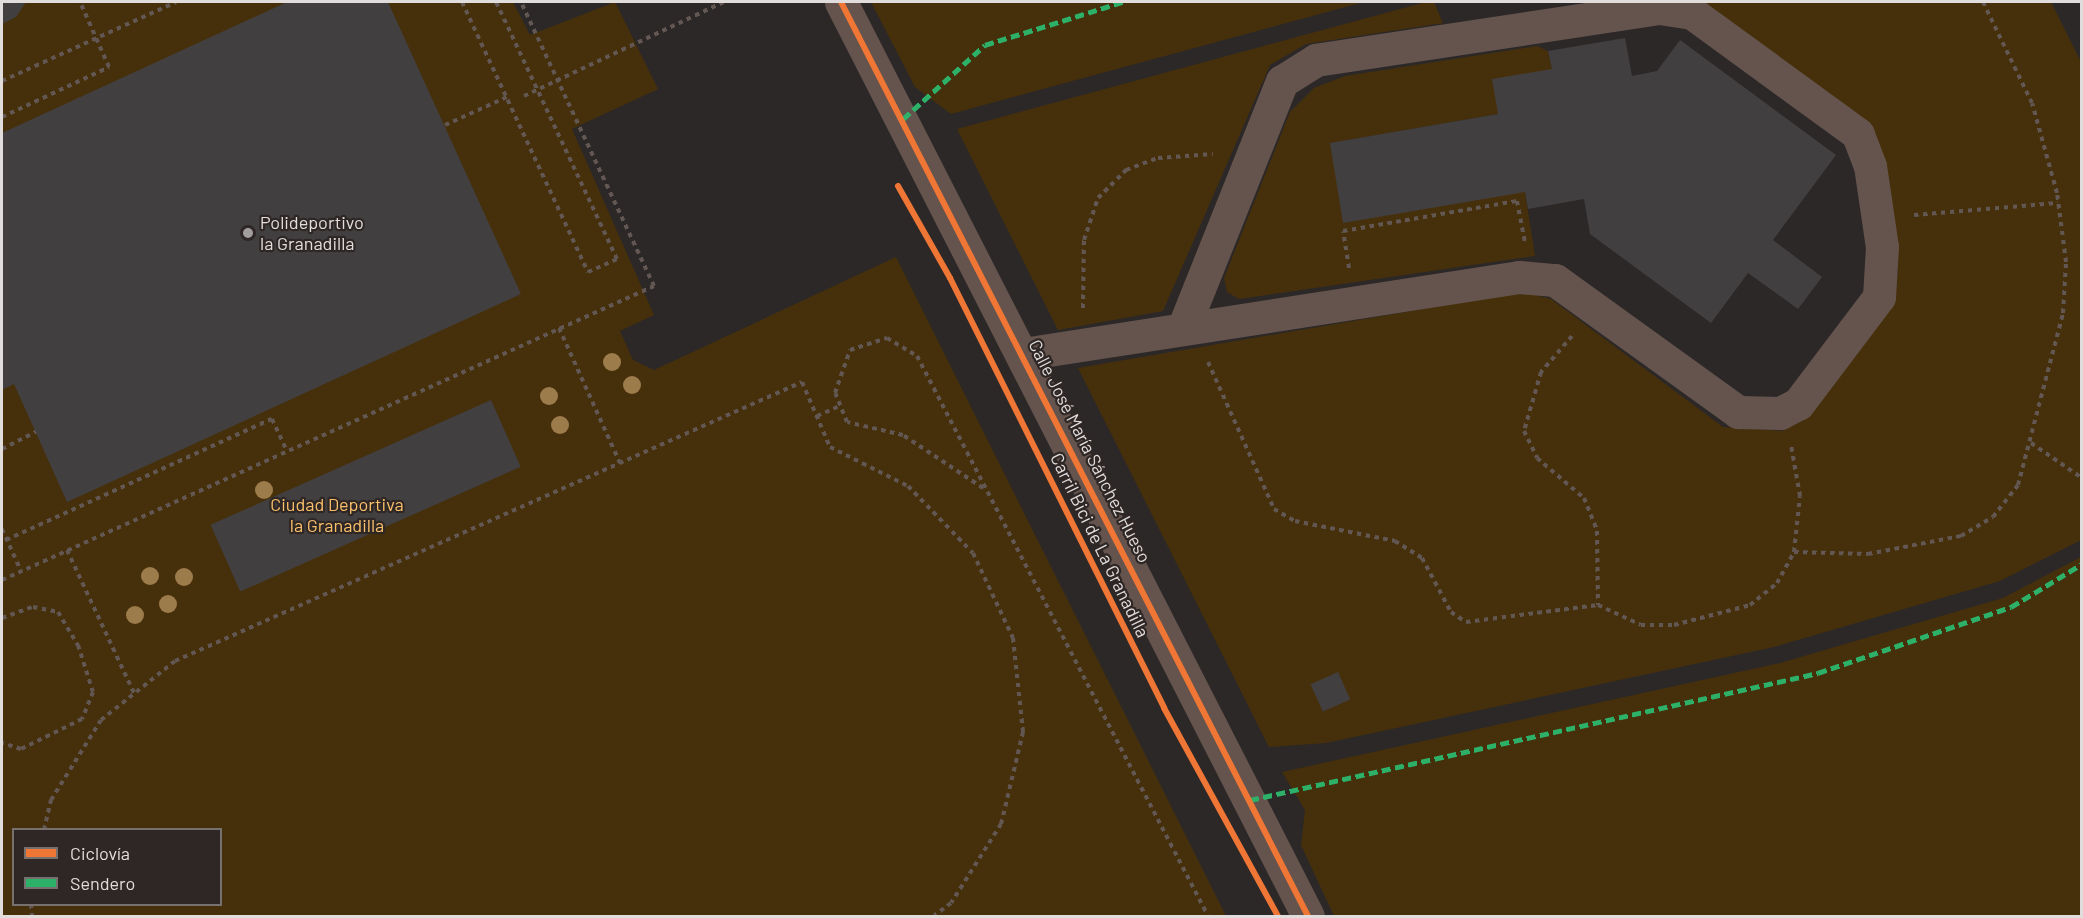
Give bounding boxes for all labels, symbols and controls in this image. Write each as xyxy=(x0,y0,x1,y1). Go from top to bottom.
place label: Polideportivo la Granadilla xyxy=(260,212,364,254)
marker: Polideportivo la Granadilla xyxy=(241,226,255,240)
street label: Calle José María Sánchez Hueso xyxy=(1024,336,1156,566)
street label: Carril Bici de La Granadilla xyxy=(1046,449,1154,641)
park label: Ciudad Deportiva la Granadilla xyxy=(270,494,404,536)
legend xyxy=(12,828,222,906)
text: Ciclovía xyxy=(70,842,130,864)
text: Sendero xyxy=(70,872,135,894)

